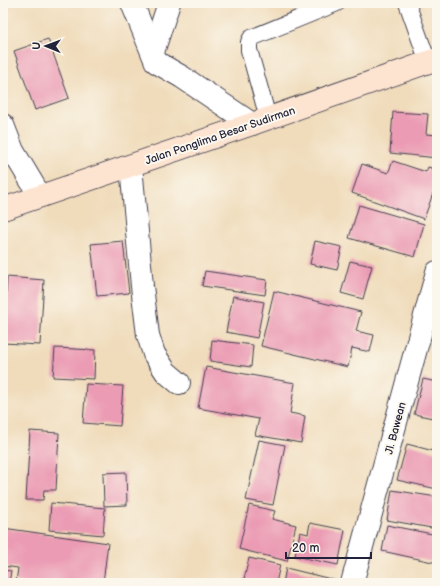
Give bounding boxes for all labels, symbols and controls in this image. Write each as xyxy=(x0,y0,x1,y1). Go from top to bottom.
north arrow xyxy=(26,26,66,66)
text: U xyxy=(30,42,43,50)
street label: Jalan Panglima Besar Sudirman xyxy=(143,104,297,167)
street label: Jl. Bawean xyxy=(382,401,409,456)
scale bar xyxy=(286,534,371,560)
text: 20 m xyxy=(292,541,319,556)

